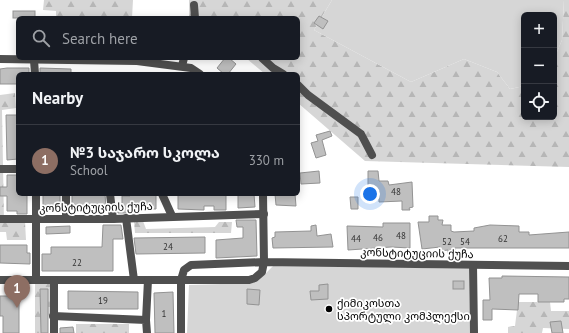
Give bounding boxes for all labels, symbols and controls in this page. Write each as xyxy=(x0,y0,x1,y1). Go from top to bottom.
map controls xyxy=(521,12,557,120)
button: + xyxy=(521,12,557,48)
search box xyxy=(16,16,300,60)
icon: search xyxy=(30,27,52,49)
text: Search here xyxy=(62,29,138,48)
button: − xyxy=(521,48,557,84)
button: locate xyxy=(521,84,557,120)
text: Nearby xyxy=(32,87,83,109)
text: №3 საჯარო სკოლა xyxy=(70,143,220,162)
text: 1 xyxy=(41,152,49,169)
text: 330 m xyxy=(249,152,284,169)
text: School xyxy=(70,162,108,179)
your location xyxy=(360,184,380,204)
house number: 48 xyxy=(391,186,401,197)
street label: კონსტიტუციის ქუჩა xyxy=(39,199,153,215)
house number: 48 xyxy=(396,230,406,241)
house number: 46 xyxy=(373,232,383,243)
house number: 44 xyxy=(351,233,361,244)
house number: 62 xyxy=(498,233,508,244)
house number: 52 xyxy=(442,236,452,247)
house number: 54 xyxy=(460,236,470,247)
house number: 24 xyxy=(163,241,173,252)
street label: კონსტიტუციის ქუჩა xyxy=(360,245,474,261)
house number: 22 xyxy=(72,257,82,268)
pin: 1 xyxy=(4,275,30,308)
house number: 19 xyxy=(98,295,108,306)
place label: ქიმიკოსთა სპორტული კომპლექსი xyxy=(337,296,470,323)
marker: ქიმიკოსთა სპორტული კომპლექსი xyxy=(324,304,334,314)
house number: 1 xyxy=(162,308,167,319)

